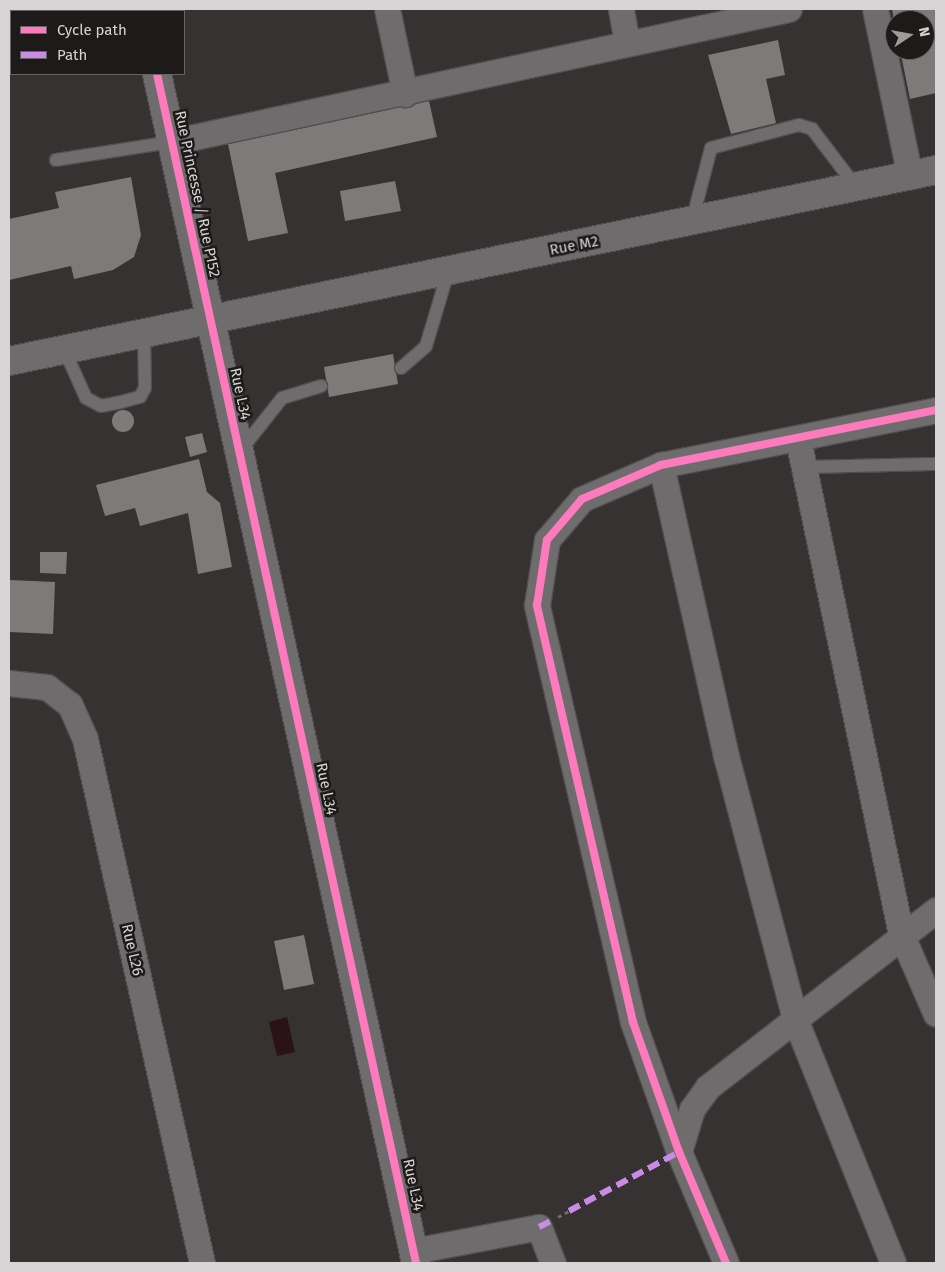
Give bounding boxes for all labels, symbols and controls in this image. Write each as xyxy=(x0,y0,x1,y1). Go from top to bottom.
legend xyxy=(10,10,185,75)
north arrow xyxy=(885,10,935,60)
text: Cycle path xyxy=(57,21,127,39)
text: N xyxy=(915,26,933,38)
text: Path xyxy=(57,46,87,64)
street label: Rue Princesse / Rue P152 xyxy=(171,109,223,279)
street label: Rue M2 xyxy=(548,232,600,260)
street label: Rue L34 xyxy=(226,366,254,422)
street label: Rue L34 xyxy=(312,761,340,817)
street label: Rue L26 xyxy=(117,922,147,978)
street label: Rue L34 xyxy=(399,1157,427,1213)

